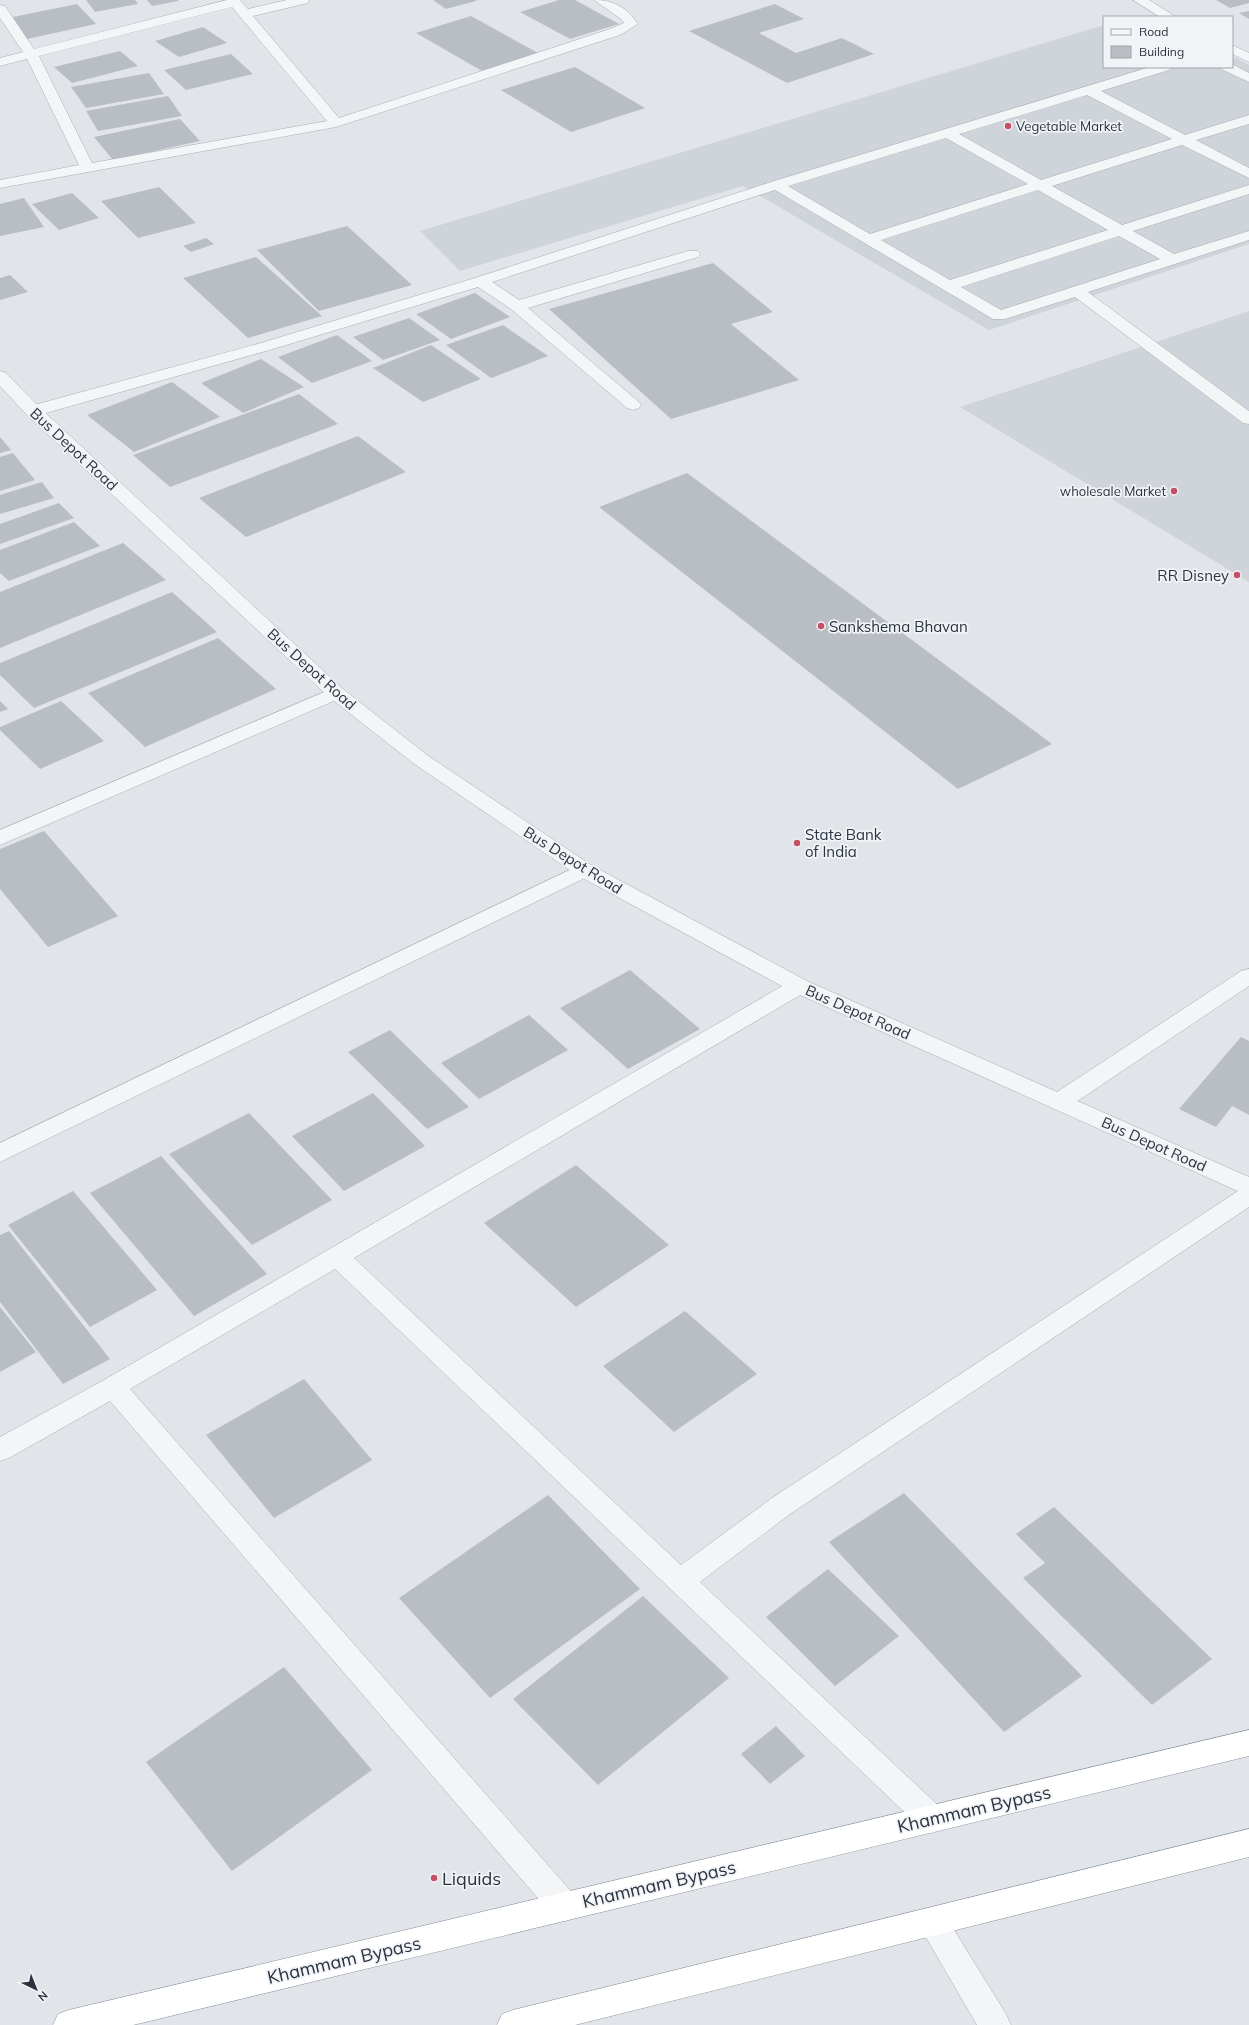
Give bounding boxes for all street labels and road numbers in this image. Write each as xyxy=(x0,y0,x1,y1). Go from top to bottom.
street label: Bus Depot Road xyxy=(26,404,122,494)
street label: Bus Depot Road xyxy=(264,624,360,714)
street label: Bus Depot Road xyxy=(520,822,626,898)
street label: Bus Depot Road xyxy=(803,980,913,1044)
street label: Bus Depot Road xyxy=(1099,1112,1209,1176)
street label: Khammam Bypass xyxy=(895,1780,1053,1838)
street label: Khammam Bypass xyxy=(580,1855,738,1913)
street label: Khammam Bypass xyxy=(265,1931,423,1989)

